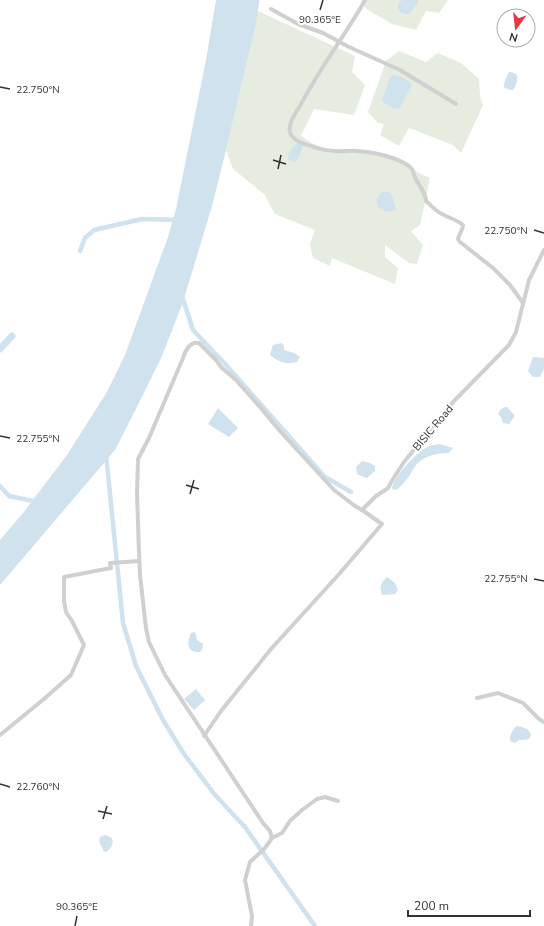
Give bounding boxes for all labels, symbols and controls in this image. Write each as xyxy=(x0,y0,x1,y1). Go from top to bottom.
north arrow xyxy=(496,8,536,48)
text: 90.365°E xyxy=(299,13,341,27)
text: N xyxy=(508,29,519,45)
text: 22.750°N xyxy=(16,83,60,97)
text: 22.750°N xyxy=(484,224,528,238)
street label: BISIC Road xyxy=(409,402,457,454)
text: 22.755°N xyxy=(16,432,60,446)
text: 22.755°N xyxy=(484,572,528,586)
text: 22.760°N xyxy=(16,780,60,794)
scale bar xyxy=(408,892,530,918)
text: 200 m xyxy=(414,898,449,914)
text: 90.365°E xyxy=(56,900,98,914)

